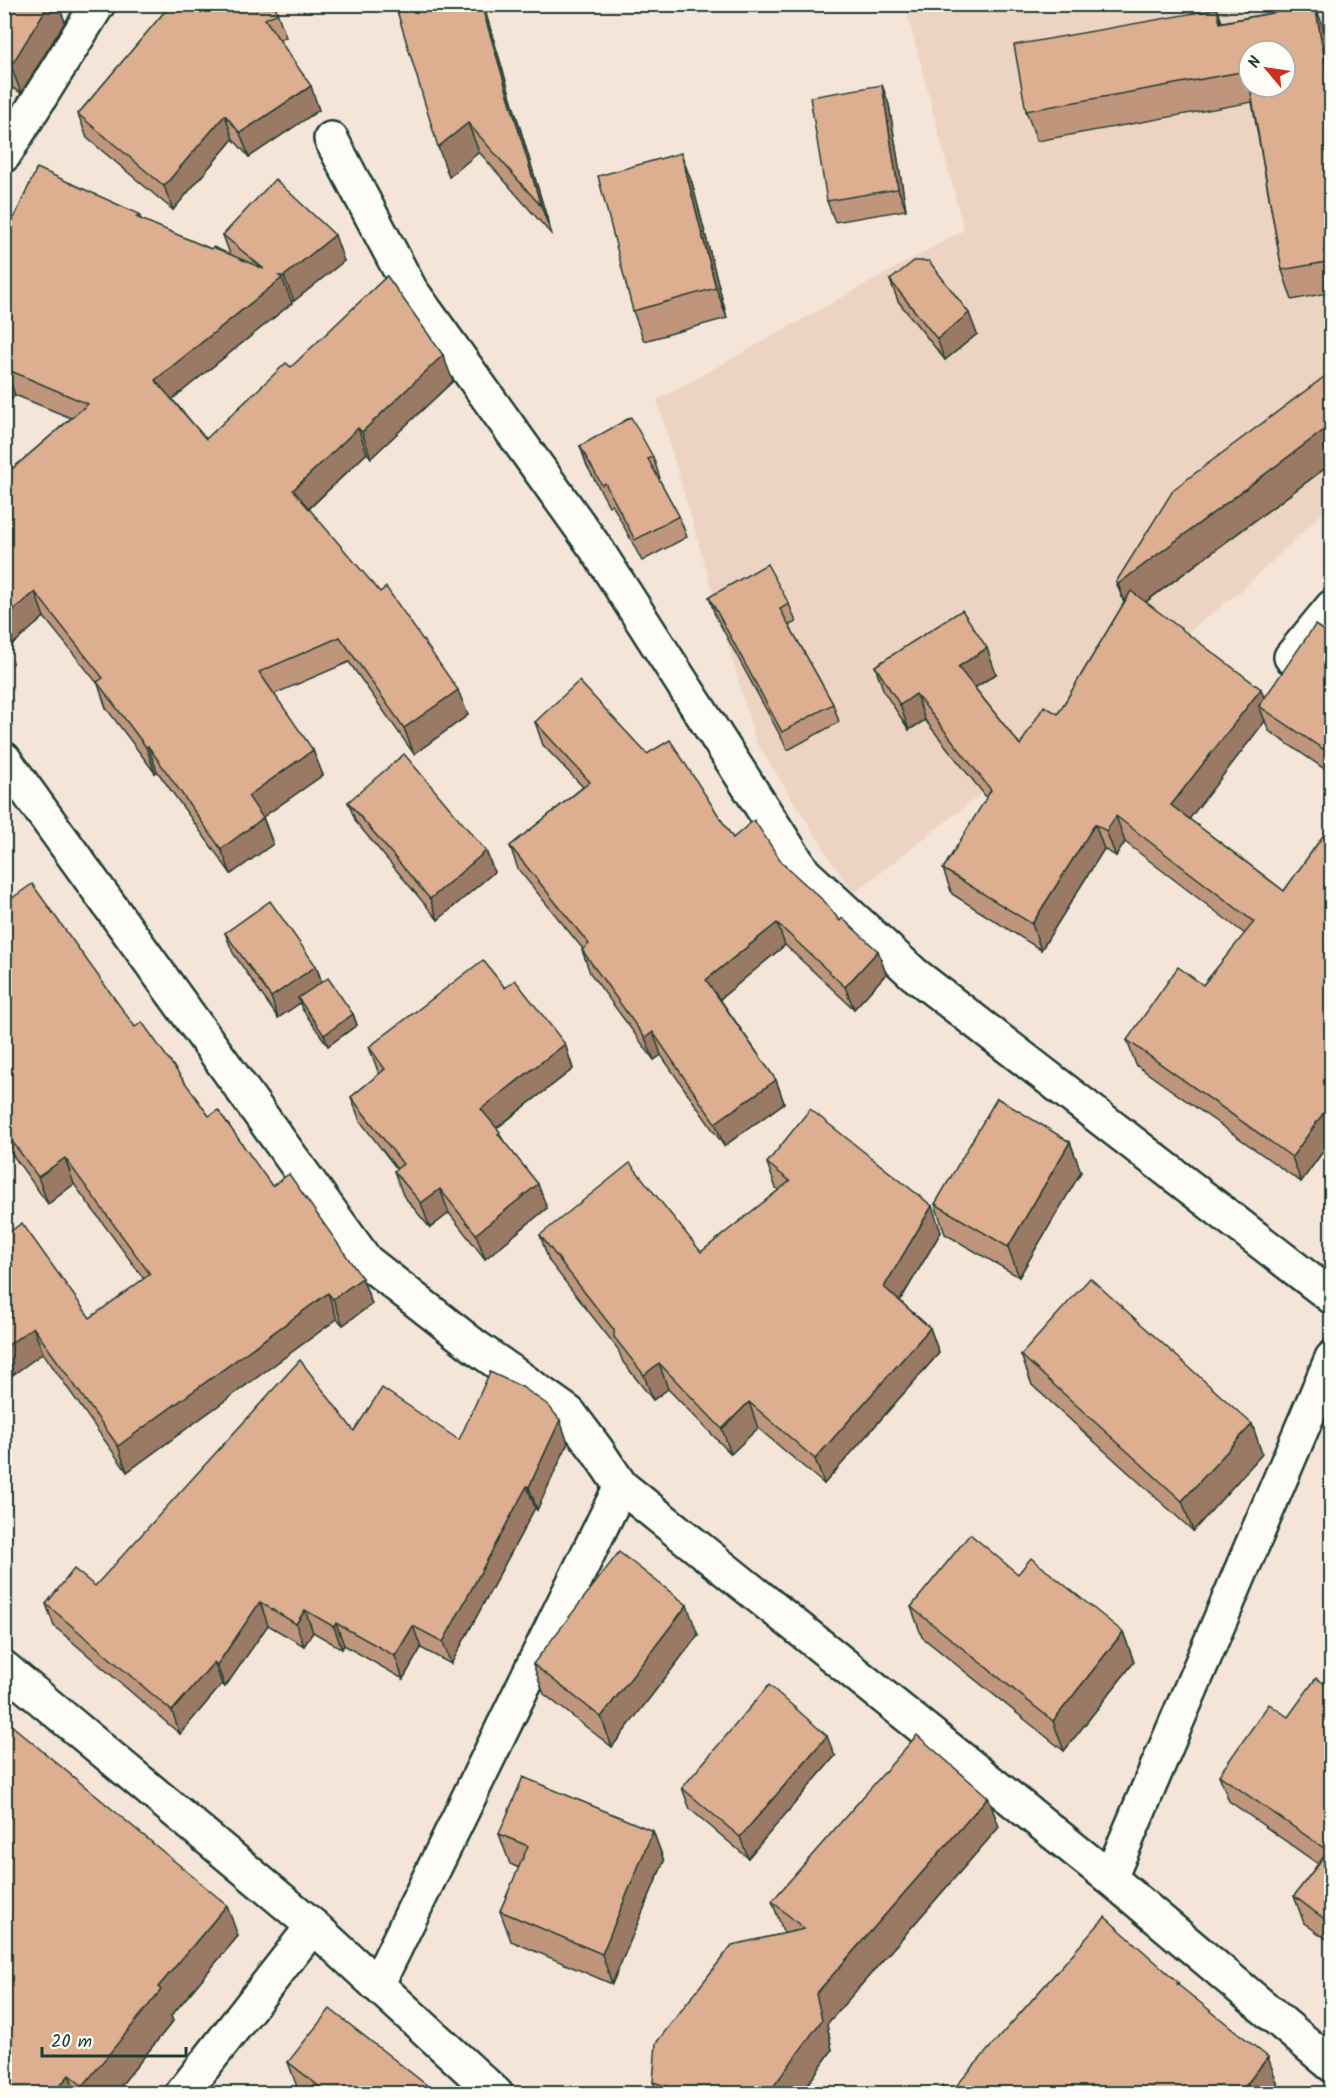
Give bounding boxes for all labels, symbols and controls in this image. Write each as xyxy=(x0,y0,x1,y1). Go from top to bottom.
north arrow xyxy=(1237,39,1297,99)
text: N xyxy=(1242,52,1269,73)
scale bar xyxy=(42,2020,186,2058)
text: 20 m xyxy=(51,2028,92,2057)

